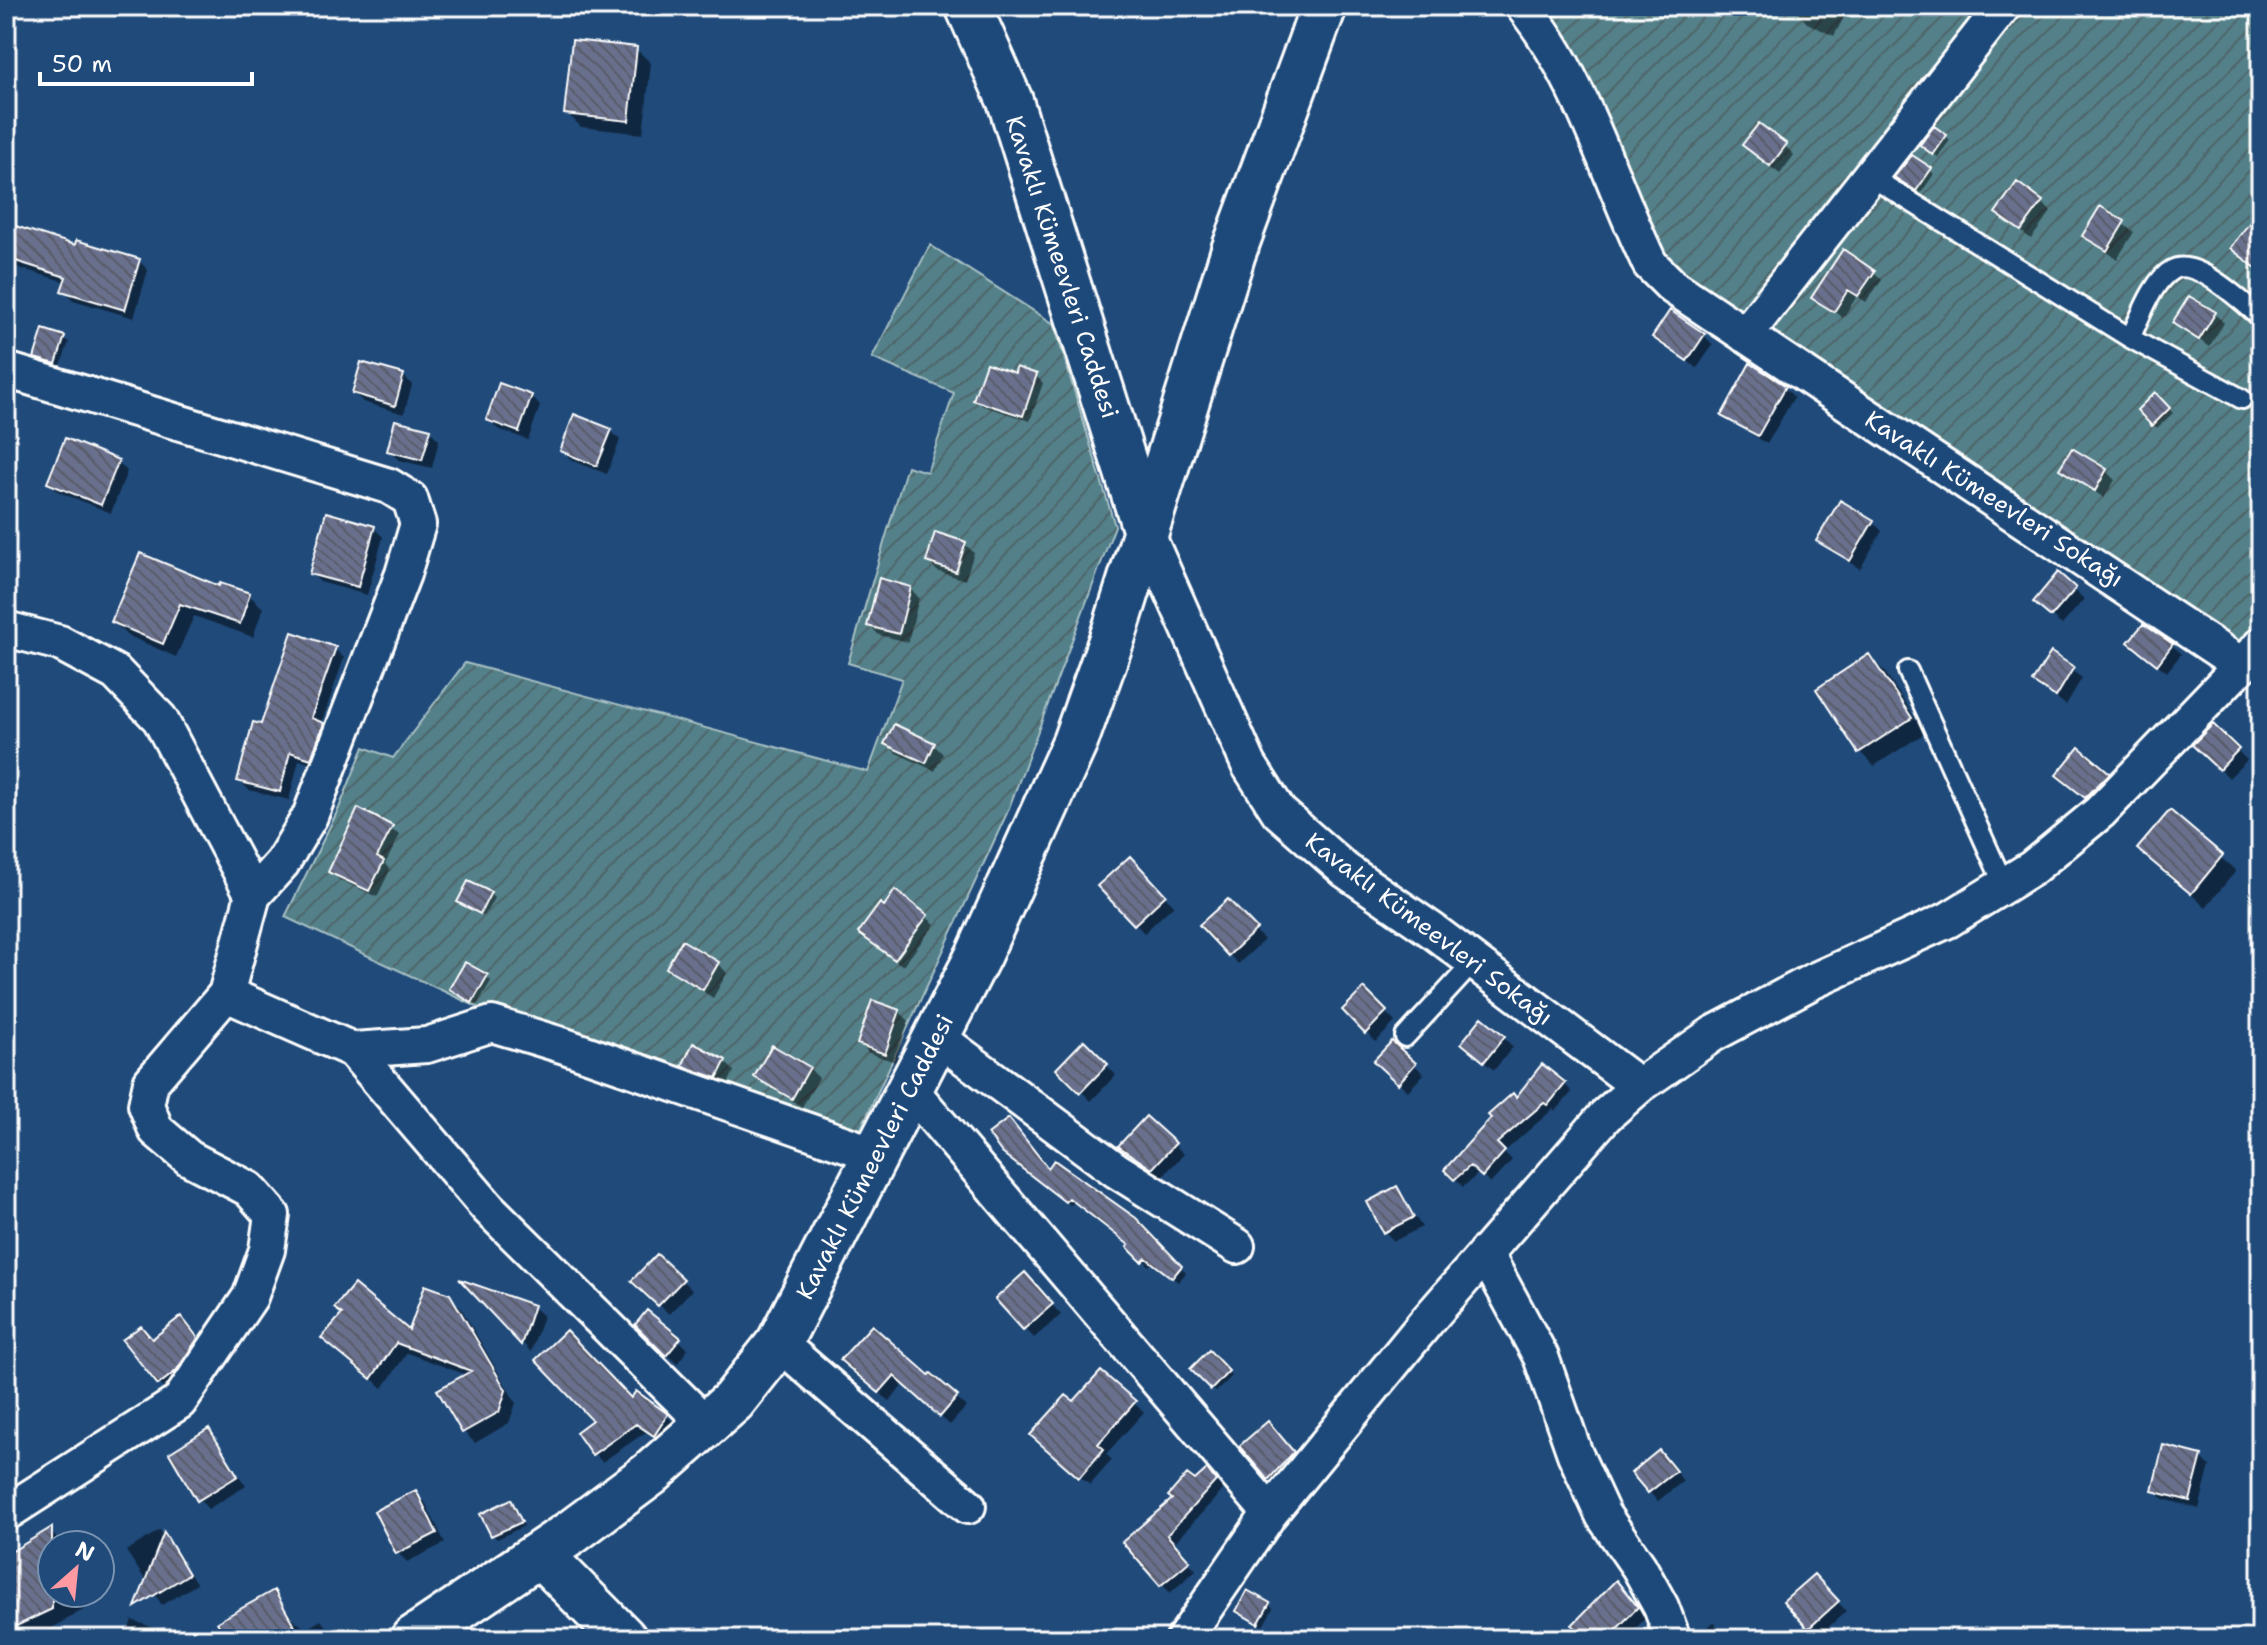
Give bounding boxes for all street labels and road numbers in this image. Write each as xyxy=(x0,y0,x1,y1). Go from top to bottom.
street label: Kavaklı Kümeevleri Caddesi xyxy=(998,112,1126,422)
street label: Kavaklı Kümeevleri Sokağı xyxy=(1859,403,2129,595)
street label: Kavaklı Kümeevleri Sokağı xyxy=(1299,825,1559,1033)
street label: Kavaklı Kümeevleri Caddesi xyxy=(789,1009,961,1305)

